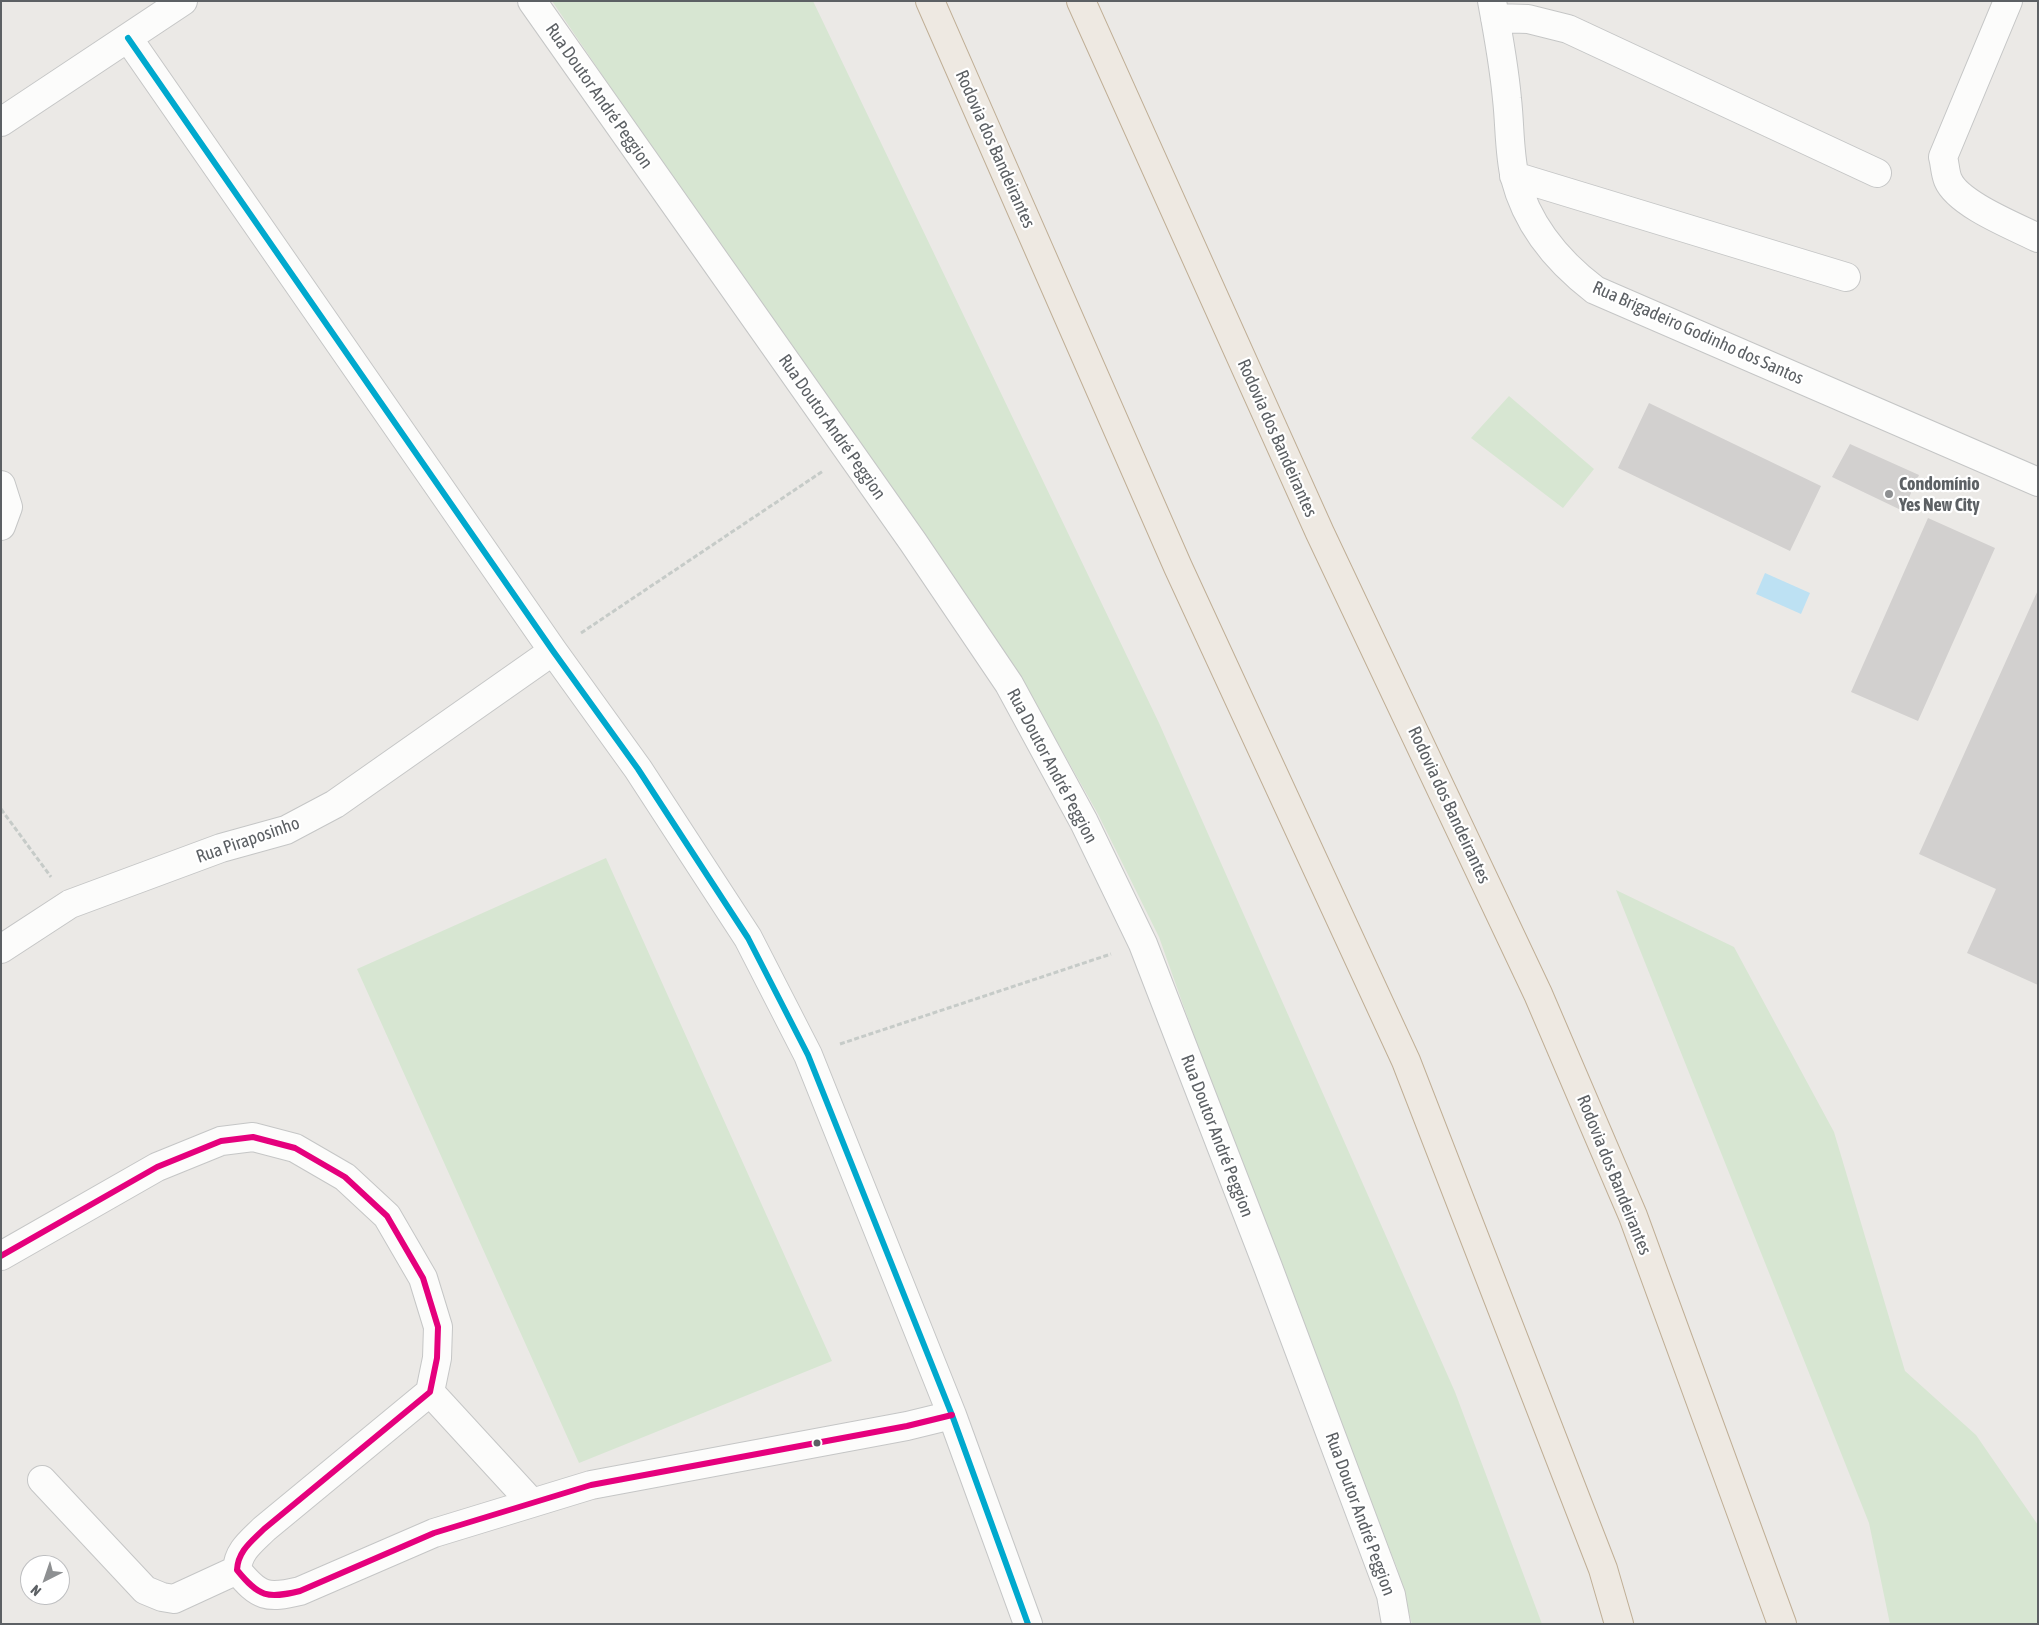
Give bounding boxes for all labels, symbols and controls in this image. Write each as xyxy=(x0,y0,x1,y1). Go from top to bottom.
street label: Rua Doutor André Peggion xyxy=(541,19,657,173)
street label: Rodovia dos Bandeirantes xyxy=(950,67,1040,231)
street label: Rua Brigadeiro Godinho dos Santos xyxy=(1589,277,1807,389)
street label: Rua Doutor André Peggion xyxy=(774,350,890,504)
street label: Rodovia dos Bandeirantes xyxy=(1232,356,1322,520)
place label: Condomínio Yes New City xyxy=(1899,473,1980,516)
marker: Condomínio Yes New City xyxy=(1883,488,1895,500)
street label: Rua Doutor André Peggion xyxy=(1002,685,1102,847)
street label: Rodovia dos Bandeirantes xyxy=(1403,723,1495,887)
street label: Rua Piraposinho xyxy=(193,812,303,868)
street label: Rua Doutor André Peggion xyxy=(1176,1052,1258,1220)
street label: Rodovia dos Bandeirantes xyxy=(1572,1092,1656,1258)
street label: Rua Doutor André Peggion xyxy=(1320,1429,1400,1599)
unlabelled marker xyxy=(812,1438,822,1448)
north arrow xyxy=(20,1555,70,1605)
text: N xyxy=(27,1582,44,1599)

